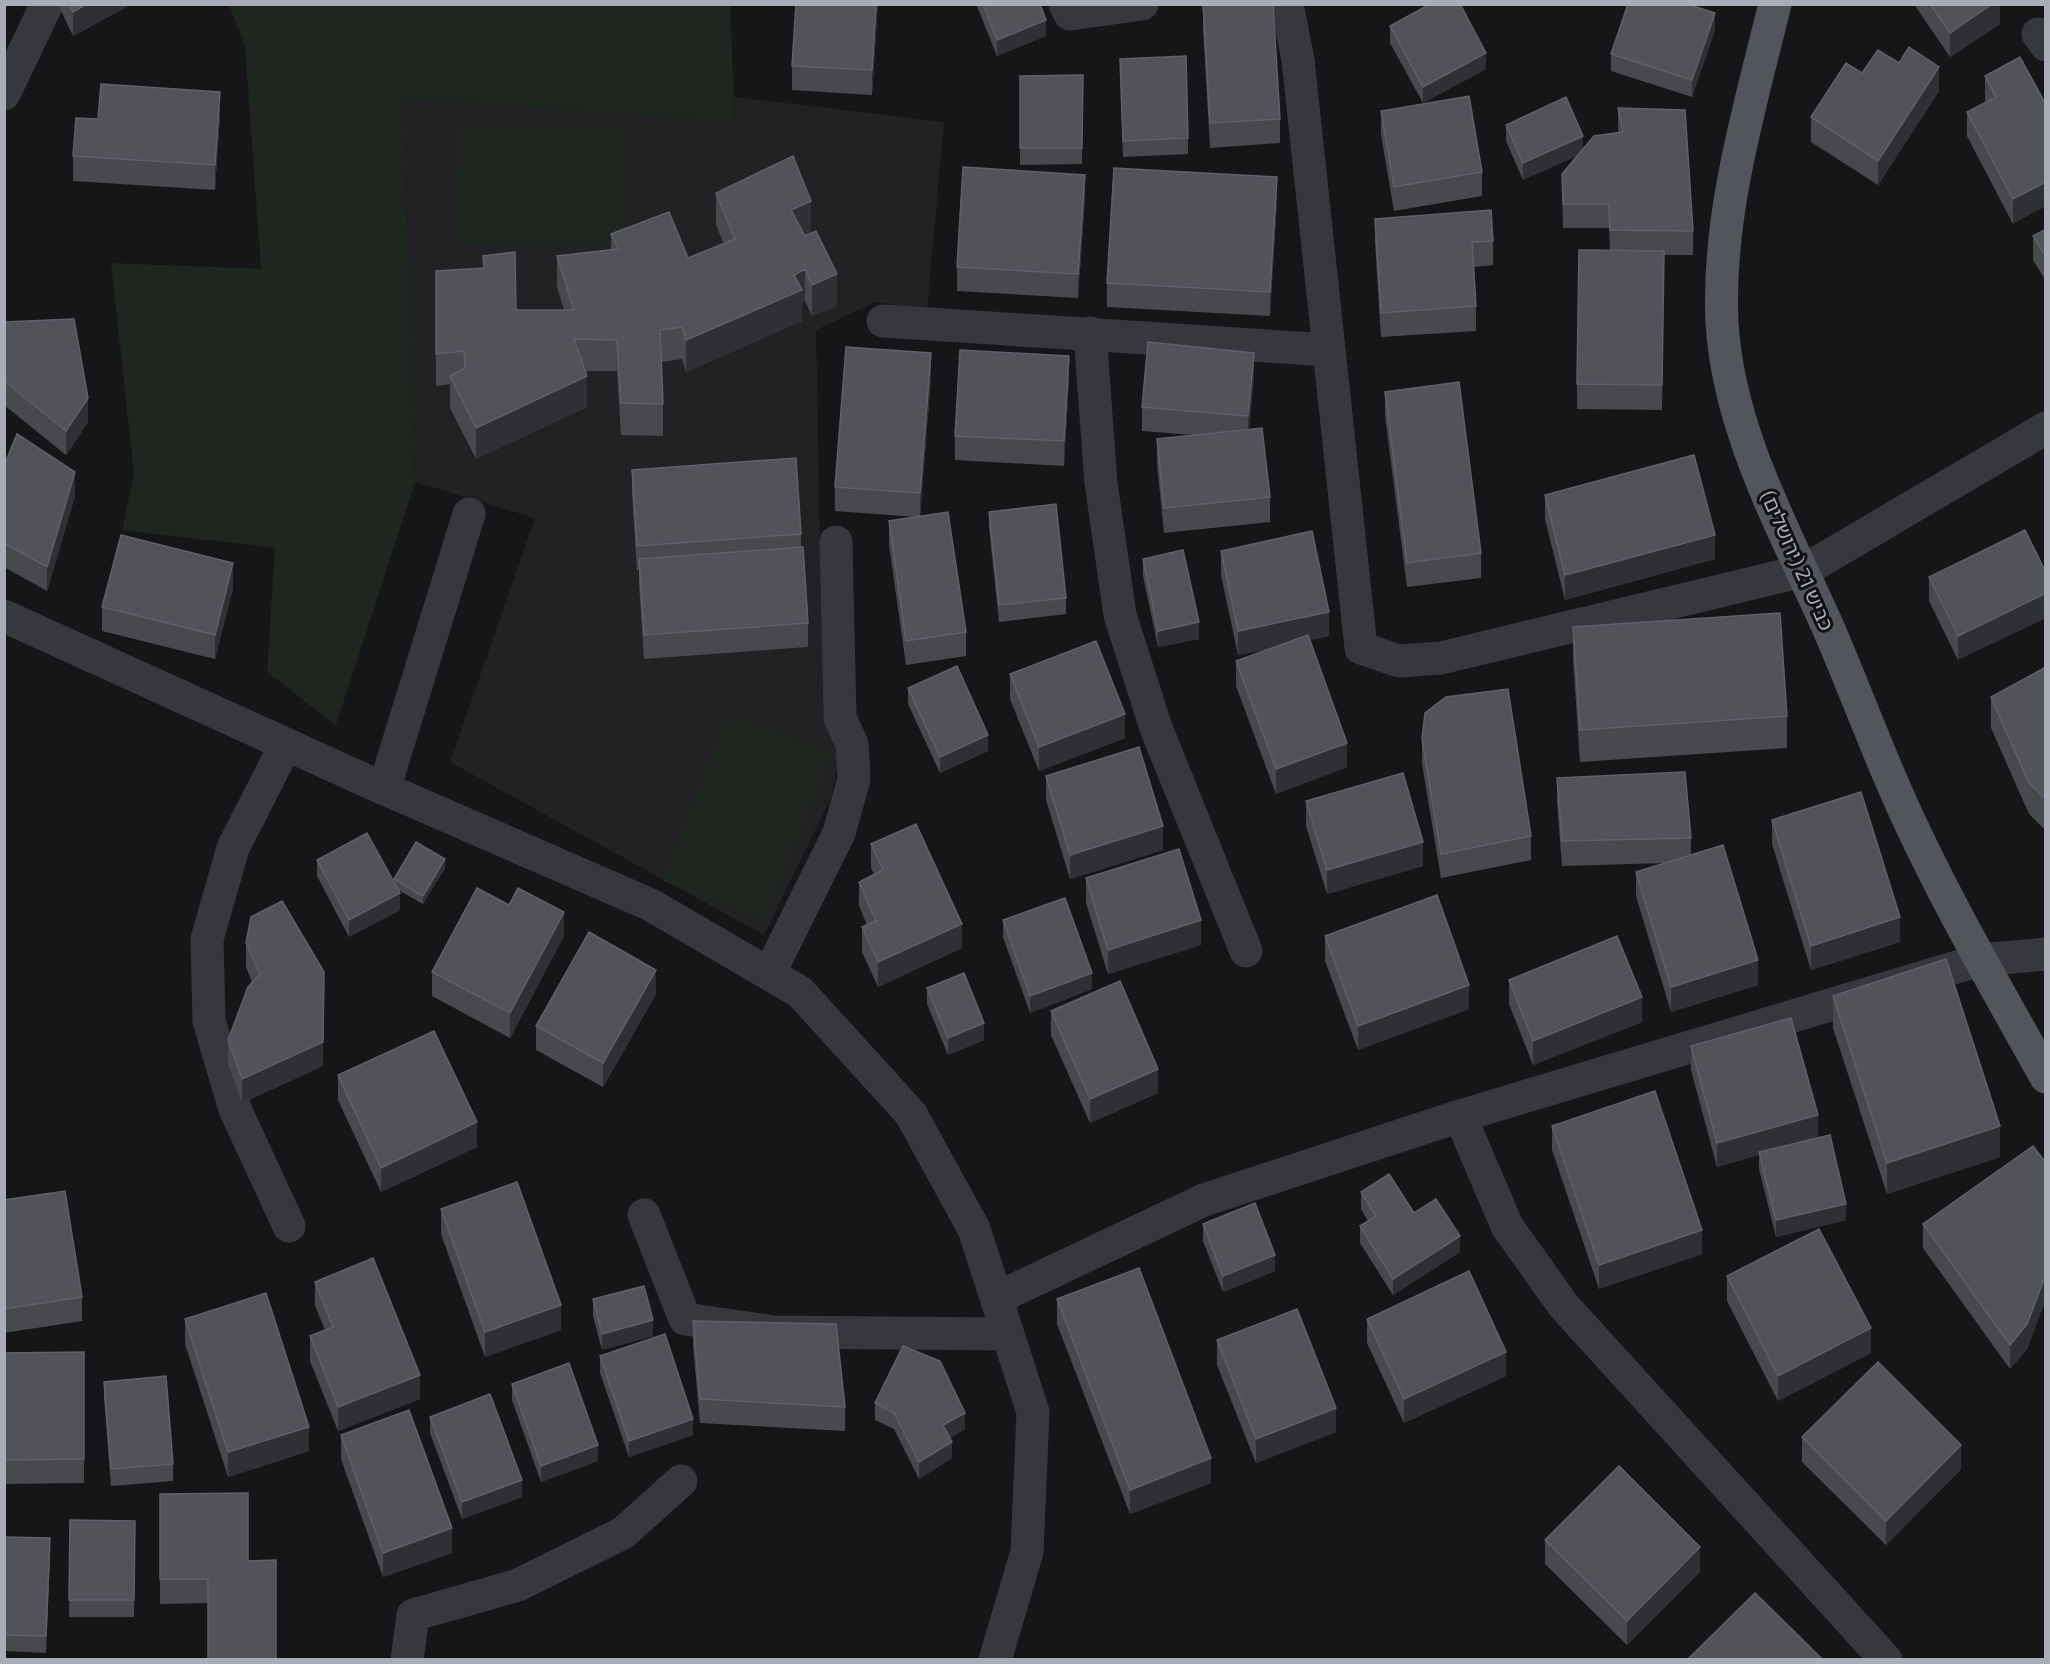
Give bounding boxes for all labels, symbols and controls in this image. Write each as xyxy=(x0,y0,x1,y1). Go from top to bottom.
street label: כביש 21 (ירושלים) xyxy=(1756,486,1840,634)

